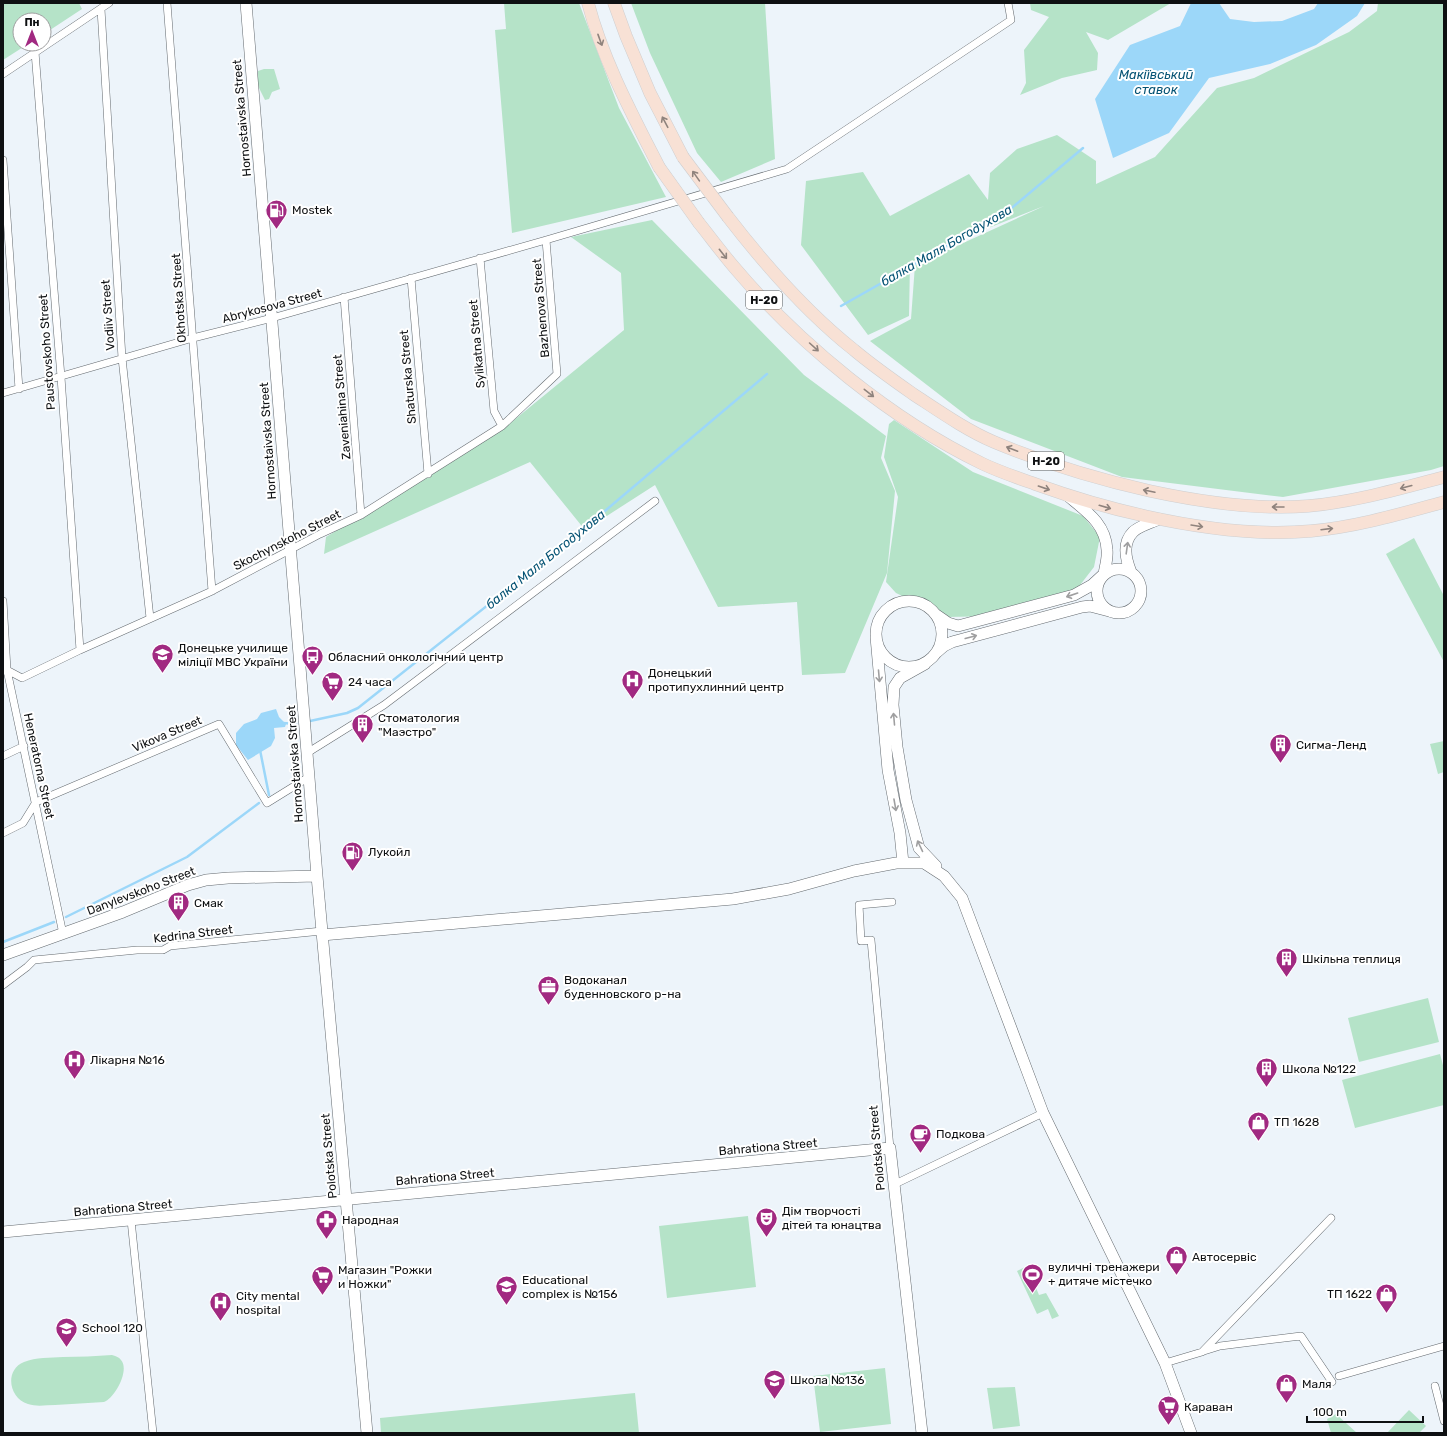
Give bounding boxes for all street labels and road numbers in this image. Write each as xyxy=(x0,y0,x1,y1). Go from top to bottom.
street label: Hornostaivska Street xyxy=(230,59,254,177)
street label: Okhotska Street xyxy=(169,253,189,343)
street label: Bazhenova Street xyxy=(530,258,552,358)
street label: Vodiiv Street xyxy=(99,279,117,351)
street label: Abrykosova Street xyxy=(221,286,324,326)
road number: Н-20 xyxy=(746,291,782,309)
street label: Paustovskoho Street xyxy=(36,293,58,410)
street label: Sylikatna Street xyxy=(466,299,488,389)
street label: Shaturska Street xyxy=(397,329,419,425)
street label: Zaveniahina Street xyxy=(330,354,354,460)
street label: Hornostaivska Street xyxy=(257,382,279,500)
road number: Н-20 xyxy=(1028,452,1064,470)
street label: Skochynskoho Street xyxy=(231,507,343,573)
street label: Hornostaivska Street xyxy=(284,705,306,823)
street label: Heneratorna Street xyxy=(21,712,57,821)
street label: Vikova Street xyxy=(130,713,204,755)
street label: Danylevskoho Street xyxy=(85,864,198,918)
street label: Kedrina Street xyxy=(153,922,234,946)
street label: Polotska Street xyxy=(866,1105,888,1191)
street label: Polotska Street xyxy=(318,1113,340,1199)
street label: Bahrationa Street xyxy=(718,1136,818,1158)
street label: Bahrationa Street xyxy=(395,1166,495,1188)
street label: Bahrationa Street xyxy=(73,1197,173,1219)

